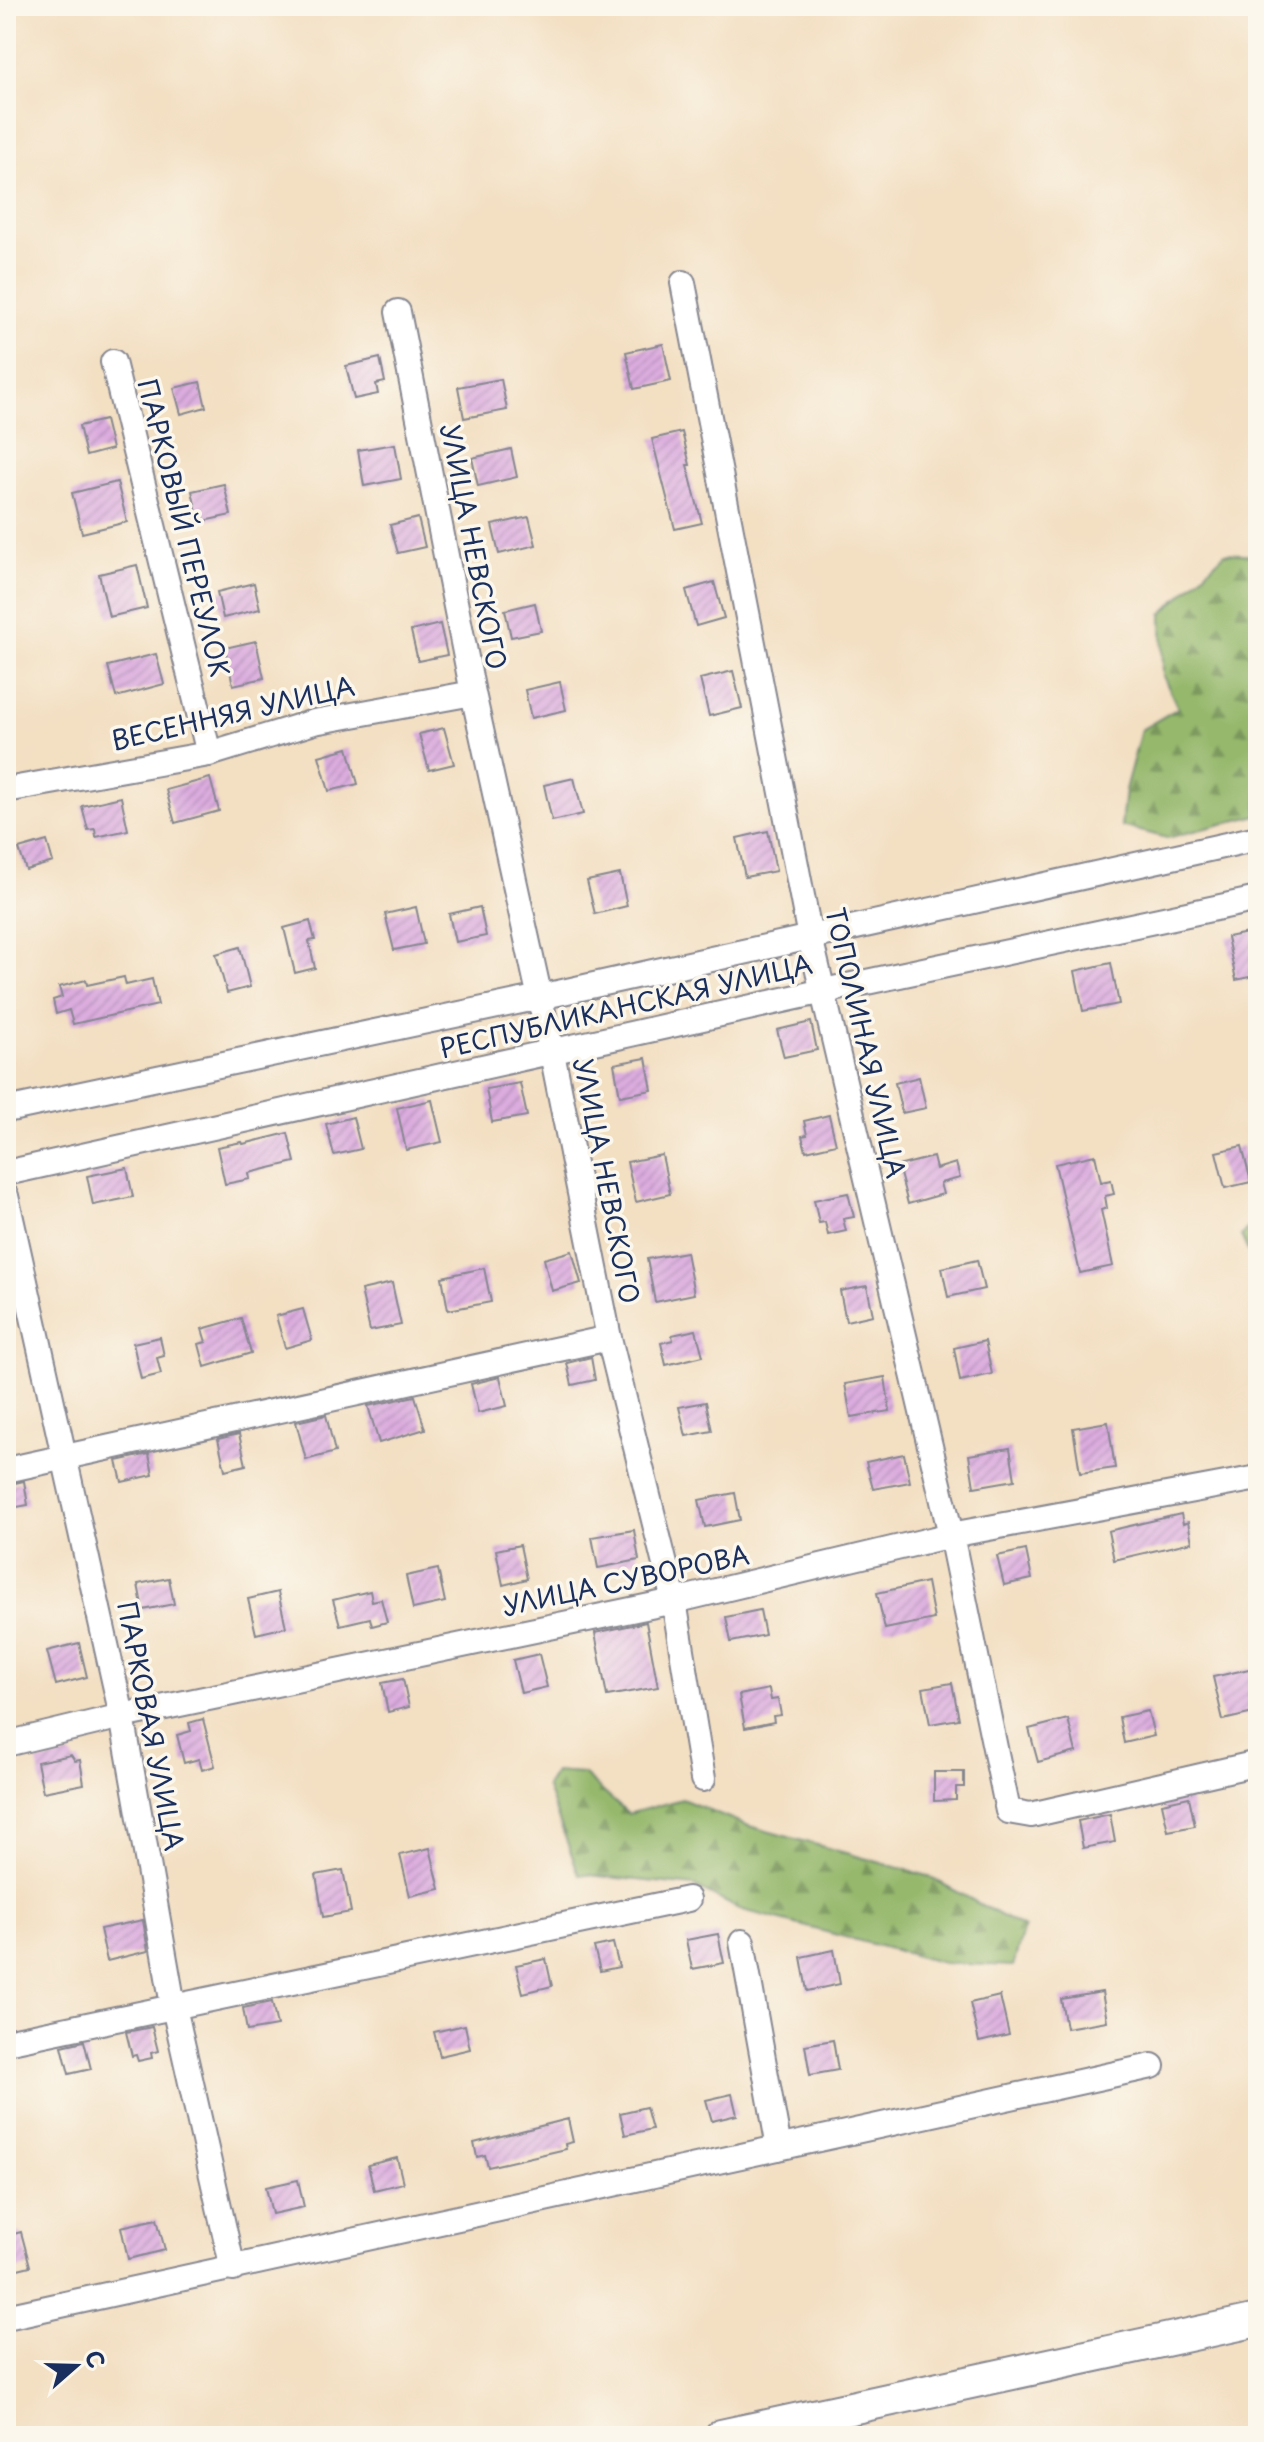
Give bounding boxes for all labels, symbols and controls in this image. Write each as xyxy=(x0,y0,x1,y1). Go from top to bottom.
street label: ПАРКОВЫЙ ПЕРЕУЛОК xyxy=(129,375,240,681)
street label: УЛИЦА НЕВСКОГО xyxy=(432,421,517,673)
street label: ВЕСЕННЯЯ УЛИЦА xyxy=(107,666,358,760)
street label: ТОПОЛИНАЯ УЛИЦА xyxy=(816,904,917,1182)
street label: РЕСПУБЛИКАНСКАЯ УЛИЦА xyxy=(435,944,816,1067)
street label: УЛИЦА НЕВСКОГО xyxy=(565,1055,650,1307)
street label: УЛИЦА СУВОРОВА xyxy=(499,1534,753,1625)
street label: ПАРКОВАЯ УЛИЦА xyxy=(108,1598,195,1854)
north arrow xyxy=(36,2326,116,2406)
text: С xyxy=(78,2345,115,2372)

